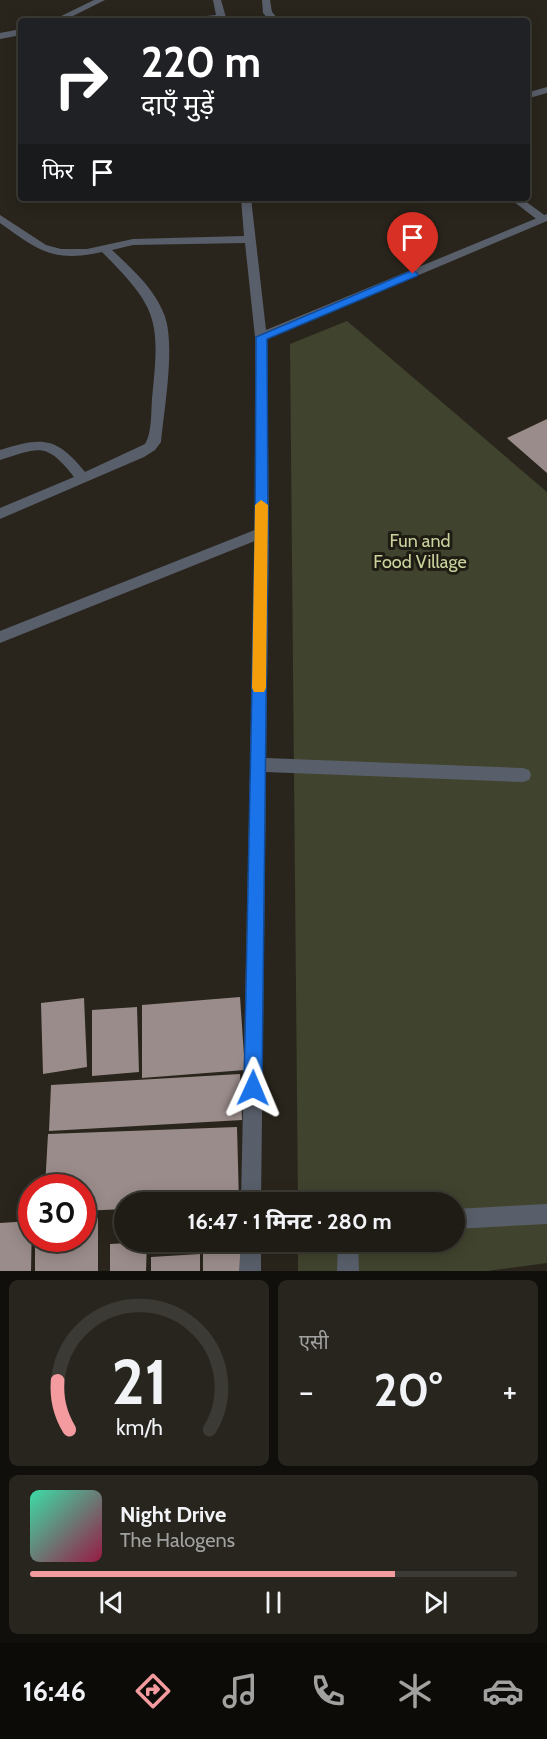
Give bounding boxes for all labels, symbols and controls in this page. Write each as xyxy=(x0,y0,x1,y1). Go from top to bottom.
text: 220 m xyxy=(141,36,261,88)
icon: right xyxy=(42,42,120,120)
text: दाएँ मुड़ें xyxy=(141,88,214,121)
icon: arrive xyxy=(86,156,119,189)
text: फिर xyxy=(42,158,74,185)
pin xyxy=(387,212,438,274)
icon: arrive xyxy=(396,221,429,254)
park label: Fun and Food Village xyxy=(373,530,467,573)
position arrow xyxy=(221,1056,285,1120)
speed limit sign: 30 xyxy=(18,1174,96,1252)
text: 16:47 · 1 मिनट · 280 m xyxy=(187,1208,392,1235)
text: एसी xyxy=(299,1330,329,1354)
text: 21 xyxy=(111,1344,167,1420)
text: 20° xyxy=(374,1363,442,1417)
text: − xyxy=(299,1371,314,1411)
text: + xyxy=(502,1371,517,1411)
text: km/h xyxy=(116,1414,162,1440)
text: Night Drive xyxy=(120,1501,226,1528)
text: The Halogens xyxy=(120,1528,235,1552)
icon: previous xyxy=(95,1586,128,1619)
icon: pause xyxy=(257,1586,290,1619)
icon: next xyxy=(419,1586,452,1619)
icon: directions xyxy=(132,1670,174,1712)
icon: music xyxy=(219,1670,261,1712)
icon: phone xyxy=(307,1670,349,1712)
icon: climate xyxy=(394,1670,436,1712)
icon: car xyxy=(482,1670,524,1712)
text: 16:46 xyxy=(23,1675,86,1708)

